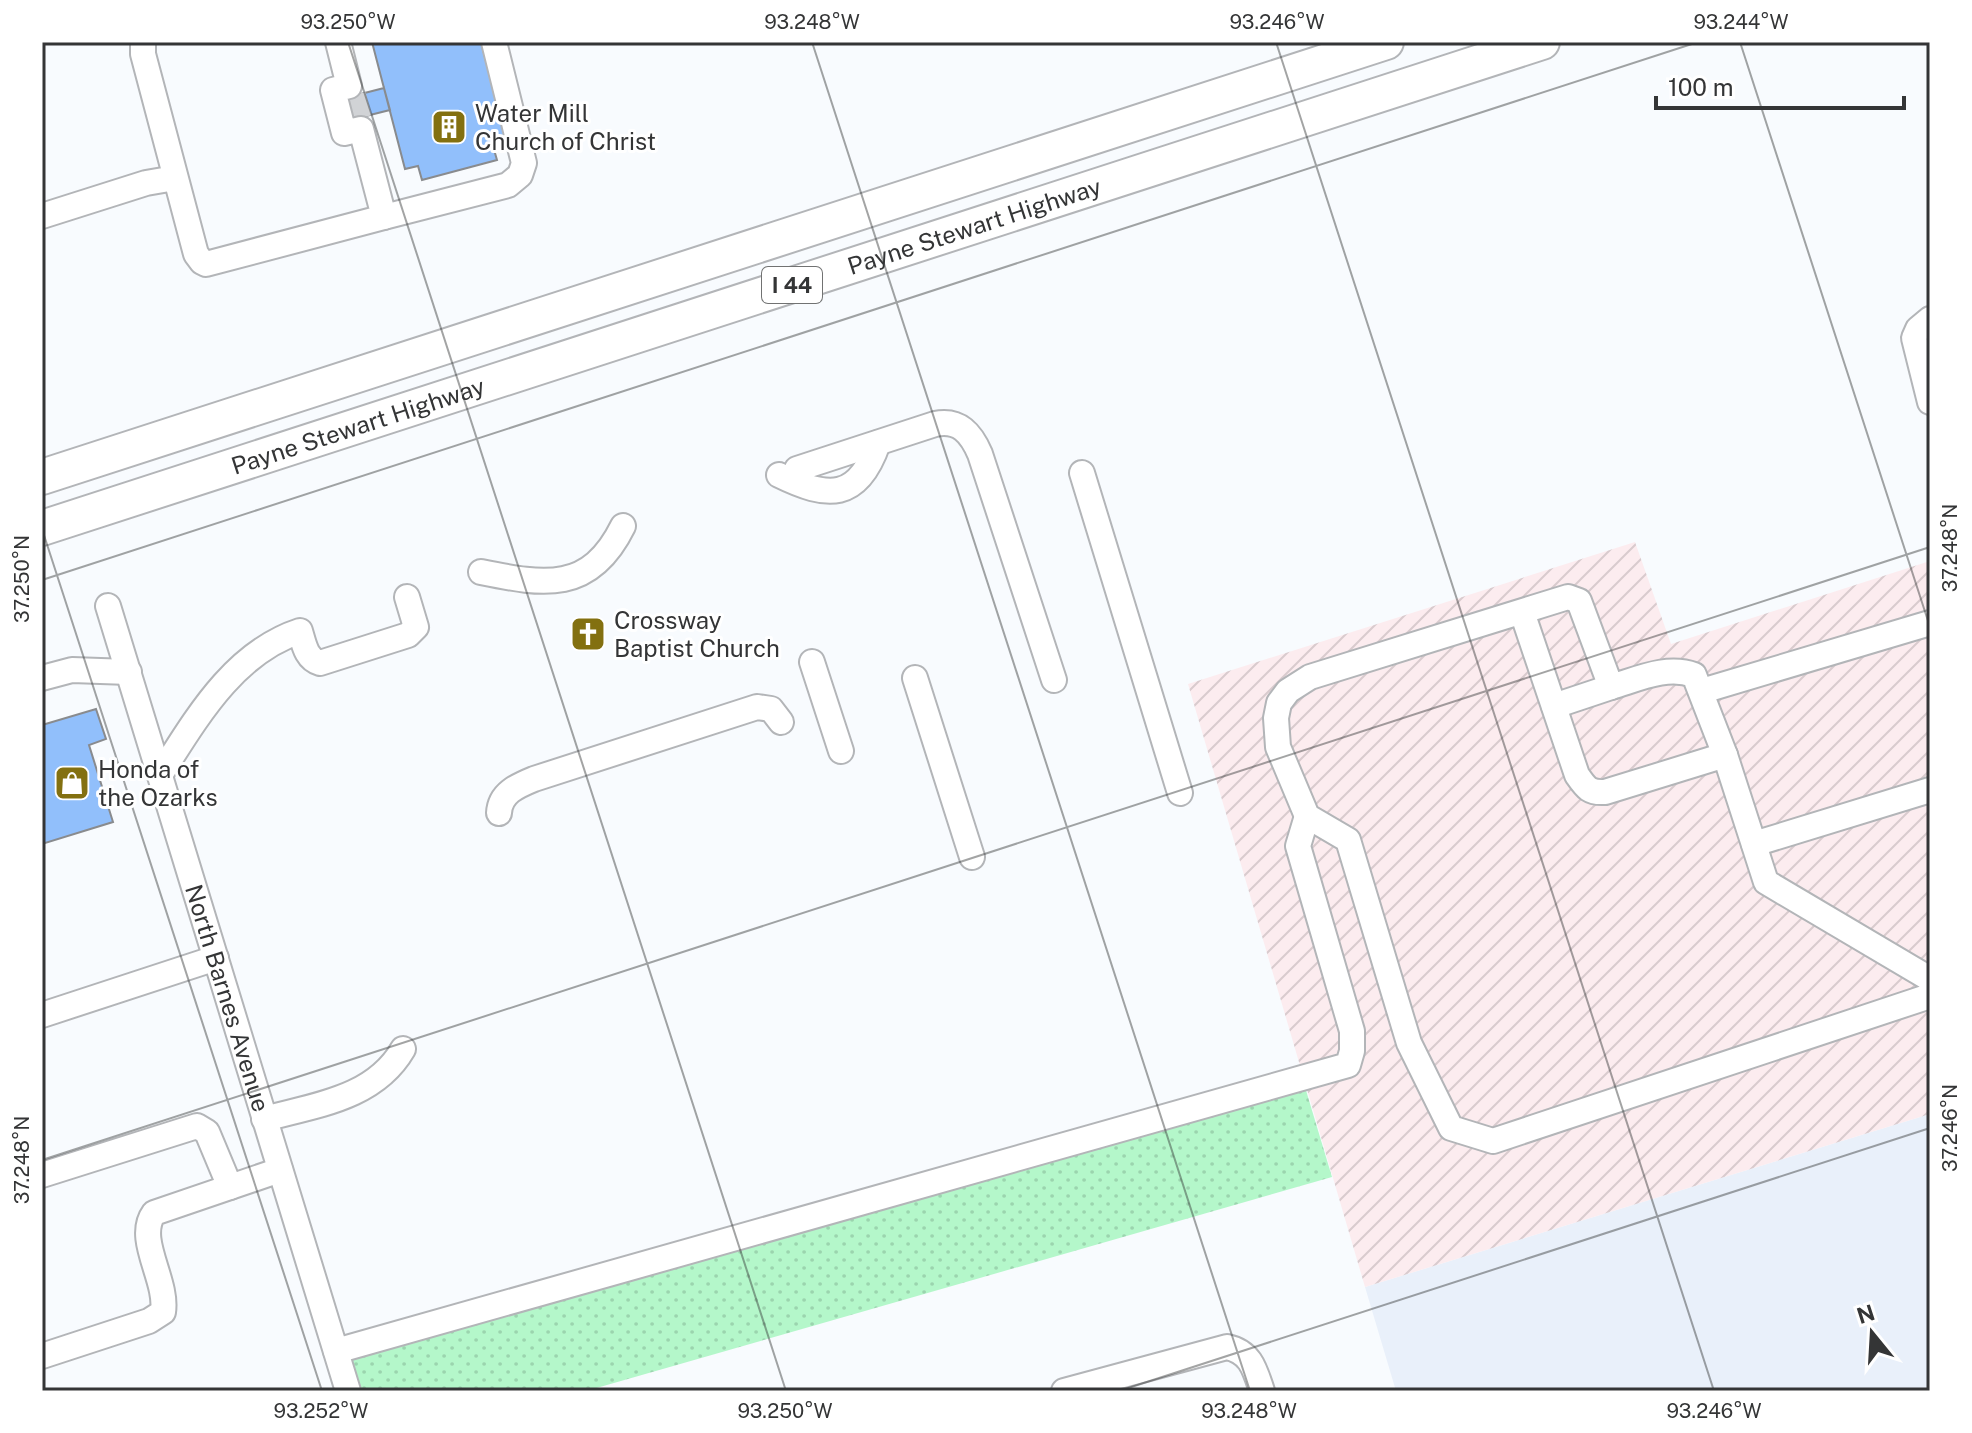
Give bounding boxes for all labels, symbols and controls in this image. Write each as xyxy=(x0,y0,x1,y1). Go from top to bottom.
text: 93.250°W xyxy=(300,10,396,34)
text: 93.248°W xyxy=(764,10,860,34)
text: 93.246°W xyxy=(1229,10,1325,34)
text: 93.244°W xyxy=(1693,10,1789,34)
scale bar xyxy=(1656,60,1904,110)
text: 100 m xyxy=(1668,73,1734,101)
place label: Water Mill Church of Christ xyxy=(475,99,656,155)
building icon: Water Mill Church of Christ xyxy=(430,108,468,146)
street label: Payne Stewart Highway xyxy=(844,172,1105,280)
road number: I 44 xyxy=(762,267,822,303)
street label: Payne Stewart Highway xyxy=(228,371,488,480)
text: 37.248°N xyxy=(1938,504,1962,592)
text: 37.250°N xyxy=(10,535,34,623)
place label: Crossway Baptist Church xyxy=(614,606,780,662)
church icon: Crossway Baptist Church xyxy=(569,615,607,653)
place label: Honda of the Ozarks xyxy=(98,755,218,811)
shop icon: Honda of the Ozarks xyxy=(53,764,91,802)
street label: North Barnes Avenue xyxy=(180,881,276,1115)
text: 37.246°N xyxy=(1938,1084,1962,1172)
text: 37.248°N xyxy=(10,1116,34,1204)
north arrow xyxy=(1832,1293,1912,1373)
text: N xyxy=(1854,1299,1878,1329)
text: 93.252°W xyxy=(274,1399,368,1423)
text: 93.250°W xyxy=(737,1399,833,1423)
text: 93.248°W xyxy=(1201,1399,1297,1423)
text: 93.246°W xyxy=(1666,1399,1762,1423)

